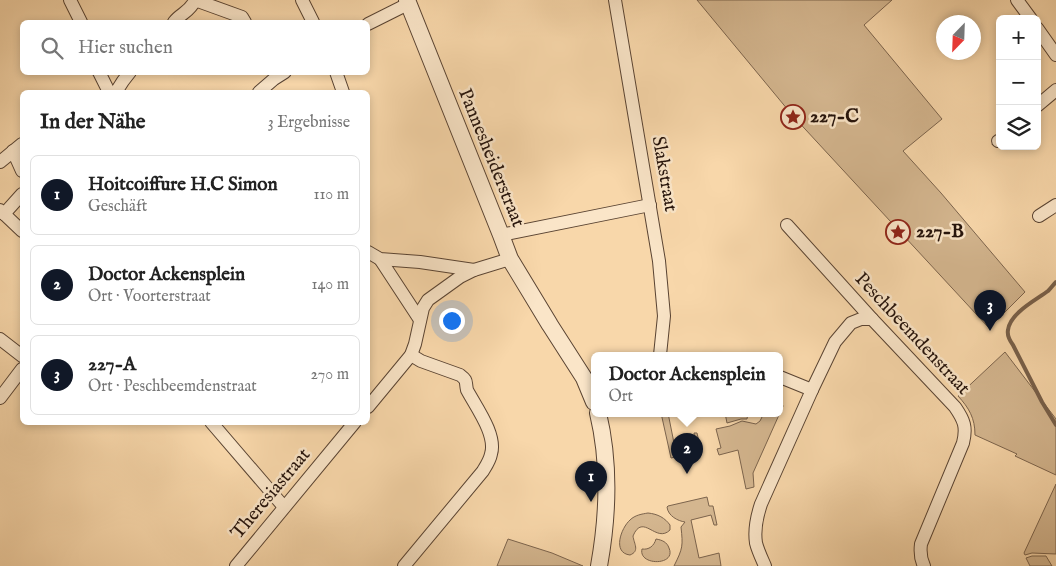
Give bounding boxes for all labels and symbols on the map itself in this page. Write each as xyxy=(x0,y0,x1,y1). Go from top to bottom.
north arrow xyxy=(936,15,981,60)
street label: Pannesheiderstraat xyxy=(452,85,530,231)
place icon: 227-C xyxy=(780,104,806,130)
place label: 227-C xyxy=(810,105,859,129)
street label: Slakstraat xyxy=(646,134,683,214)
place icon: 227-B xyxy=(885,219,911,245)
place label: 227-B xyxy=(916,220,964,244)
street label: Peschbeemdenstraat xyxy=(849,268,975,401)
pin: 3 xyxy=(974,290,1006,331)
your location xyxy=(439,308,465,334)
pin: 2 xyxy=(671,433,703,474)
street label: Theresiastraat xyxy=(226,443,316,544)
pin: 1 xyxy=(575,461,607,502)

